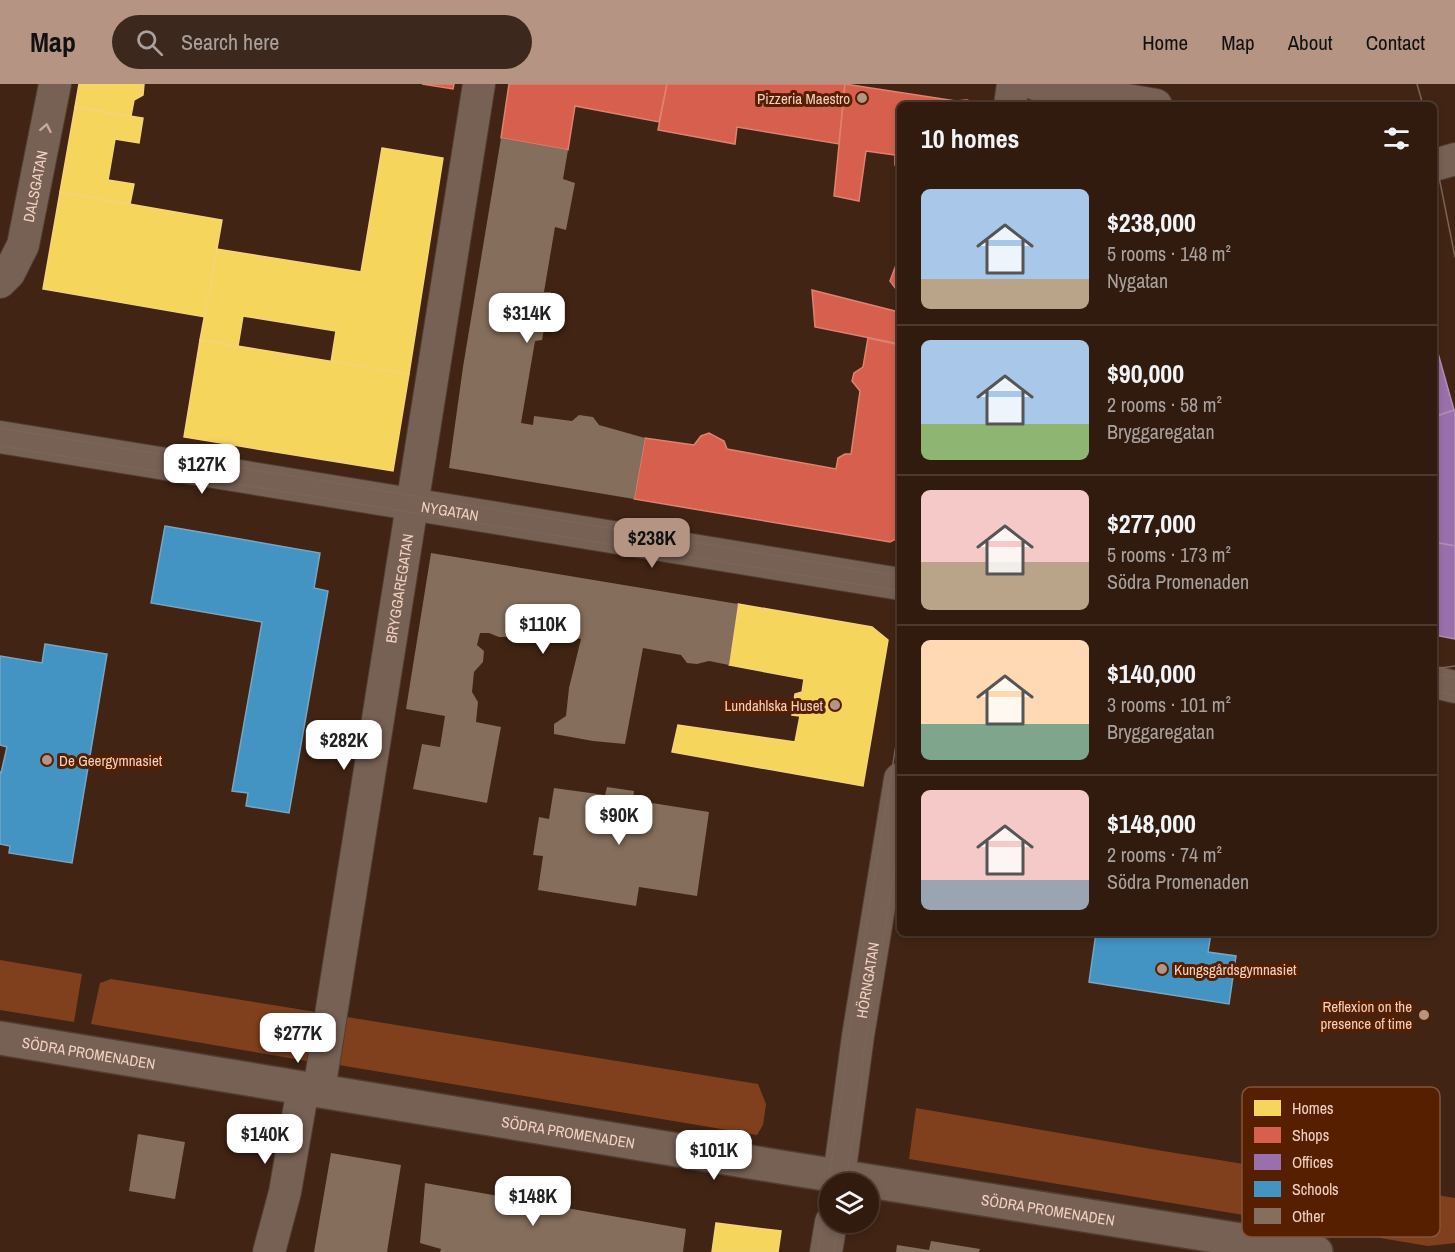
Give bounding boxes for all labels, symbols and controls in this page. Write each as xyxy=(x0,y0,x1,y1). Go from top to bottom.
search box xyxy=(112,15,532,69)
text: Map xyxy=(30,23,76,61)
icon: search xyxy=(133,26,166,59)
text: Search here xyxy=(181,27,279,57)
text: Home xyxy=(1142,28,1188,57)
text: Map xyxy=(1221,28,1255,57)
text: About xyxy=(1288,28,1333,57)
text: Contact xyxy=(1366,28,1425,57)
place label: Pizzeria Maestro xyxy=(757,88,850,109)
marker: Pizzeria Maestro xyxy=(855,91,869,105)
text: 10 homes xyxy=(921,121,1019,156)
icon: filters xyxy=(1380,122,1413,155)
one-way arrow xyxy=(39,123,52,133)
street label: DALSGATAN xyxy=(17,148,52,224)
text: $238,000 xyxy=(1107,205,1196,240)
icon: home xyxy=(969,213,1041,285)
text: 5 rooms · 148 m² xyxy=(1107,240,1231,267)
text: Nygatan xyxy=(1107,267,1168,294)
pin: $314K xyxy=(485,293,569,344)
text: $314K xyxy=(503,299,551,326)
text: $90,000 xyxy=(1107,356,1184,391)
icon: home xyxy=(969,364,1041,436)
text: 2 rooms · 58 m² xyxy=(1107,391,1222,418)
text: Bryggaregatan xyxy=(1107,418,1215,445)
pin: $127K xyxy=(160,444,244,495)
text: $127K xyxy=(178,450,226,477)
street label: NYGATAN xyxy=(420,495,480,526)
text: $277,000 xyxy=(1107,506,1196,541)
icon: home xyxy=(969,514,1041,586)
pin: $238K xyxy=(610,518,694,569)
text: $238K xyxy=(628,524,676,551)
street label: BRYGGAREGATAN xyxy=(380,532,418,644)
text: 5 rooms · 173 m² xyxy=(1107,541,1231,568)
text: Södra Promenaden xyxy=(1107,568,1249,595)
pin: $110K xyxy=(501,604,585,655)
text: $110K xyxy=(519,610,567,637)
text: $140,000 xyxy=(1107,656,1196,691)
icon: home xyxy=(969,664,1041,736)
text: 3 rooms · 101 m² xyxy=(1107,691,1231,718)
place label: Lundahlska Huset xyxy=(725,695,824,716)
marker: Lundahlska Huset xyxy=(828,698,842,712)
text: Bryggaregatan xyxy=(1107,718,1215,745)
pin: $282K xyxy=(302,720,386,771)
text: $282K xyxy=(320,726,368,753)
place label: De Geergymnasiet xyxy=(59,750,163,771)
marker: De Geergymnasiet xyxy=(40,753,54,767)
pin: $90K xyxy=(583,795,655,846)
text: $90K xyxy=(599,801,639,828)
text: $148,000 xyxy=(1107,806,1196,841)
icon: home xyxy=(969,814,1041,886)
text: 2 rooms · 74 m² xyxy=(1107,841,1222,868)
text: Södra Promenaden xyxy=(1107,868,1249,895)
street label: HÖRNGATAN xyxy=(851,940,884,1020)
place label: Kungsgårdsgymnasiet xyxy=(1174,959,1297,980)
marker: Kungsgårdsgymnasiet xyxy=(1155,962,1169,976)
place label: Reflexion on the presence of time xyxy=(1320,996,1412,1034)
marker: Reflexion on the presence of time xyxy=(1417,1008,1431,1022)
pin: $277K xyxy=(256,1013,340,1064)
text: $277K xyxy=(274,1019,322,1046)
street label: SÖDRA PROMENADEN xyxy=(21,1031,157,1074)
legend xyxy=(1242,1087,1440,1237)
text: Homes xyxy=(1292,1097,1334,1119)
street label: SÖDRA PROMENADEN xyxy=(500,1111,637,1153)
pin: $140K xyxy=(223,1114,307,1165)
text: $140K xyxy=(241,1120,289,1147)
text: Shops xyxy=(1292,1124,1329,1146)
pin: $101K xyxy=(672,1130,756,1181)
text: $101K xyxy=(690,1136,738,1163)
text: Offices xyxy=(1292,1151,1333,1173)
map controls xyxy=(819,1173,879,1233)
button: layers xyxy=(819,1173,879,1233)
pin: $148K xyxy=(491,1176,575,1227)
text: Schools xyxy=(1292,1178,1339,1200)
text: $148K xyxy=(509,1182,557,1209)
street label: SÖDRA PROMENADEN xyxy=(980,1188,1116,1230)
text: Other xyxy=(1292,1205,1325,1227)

